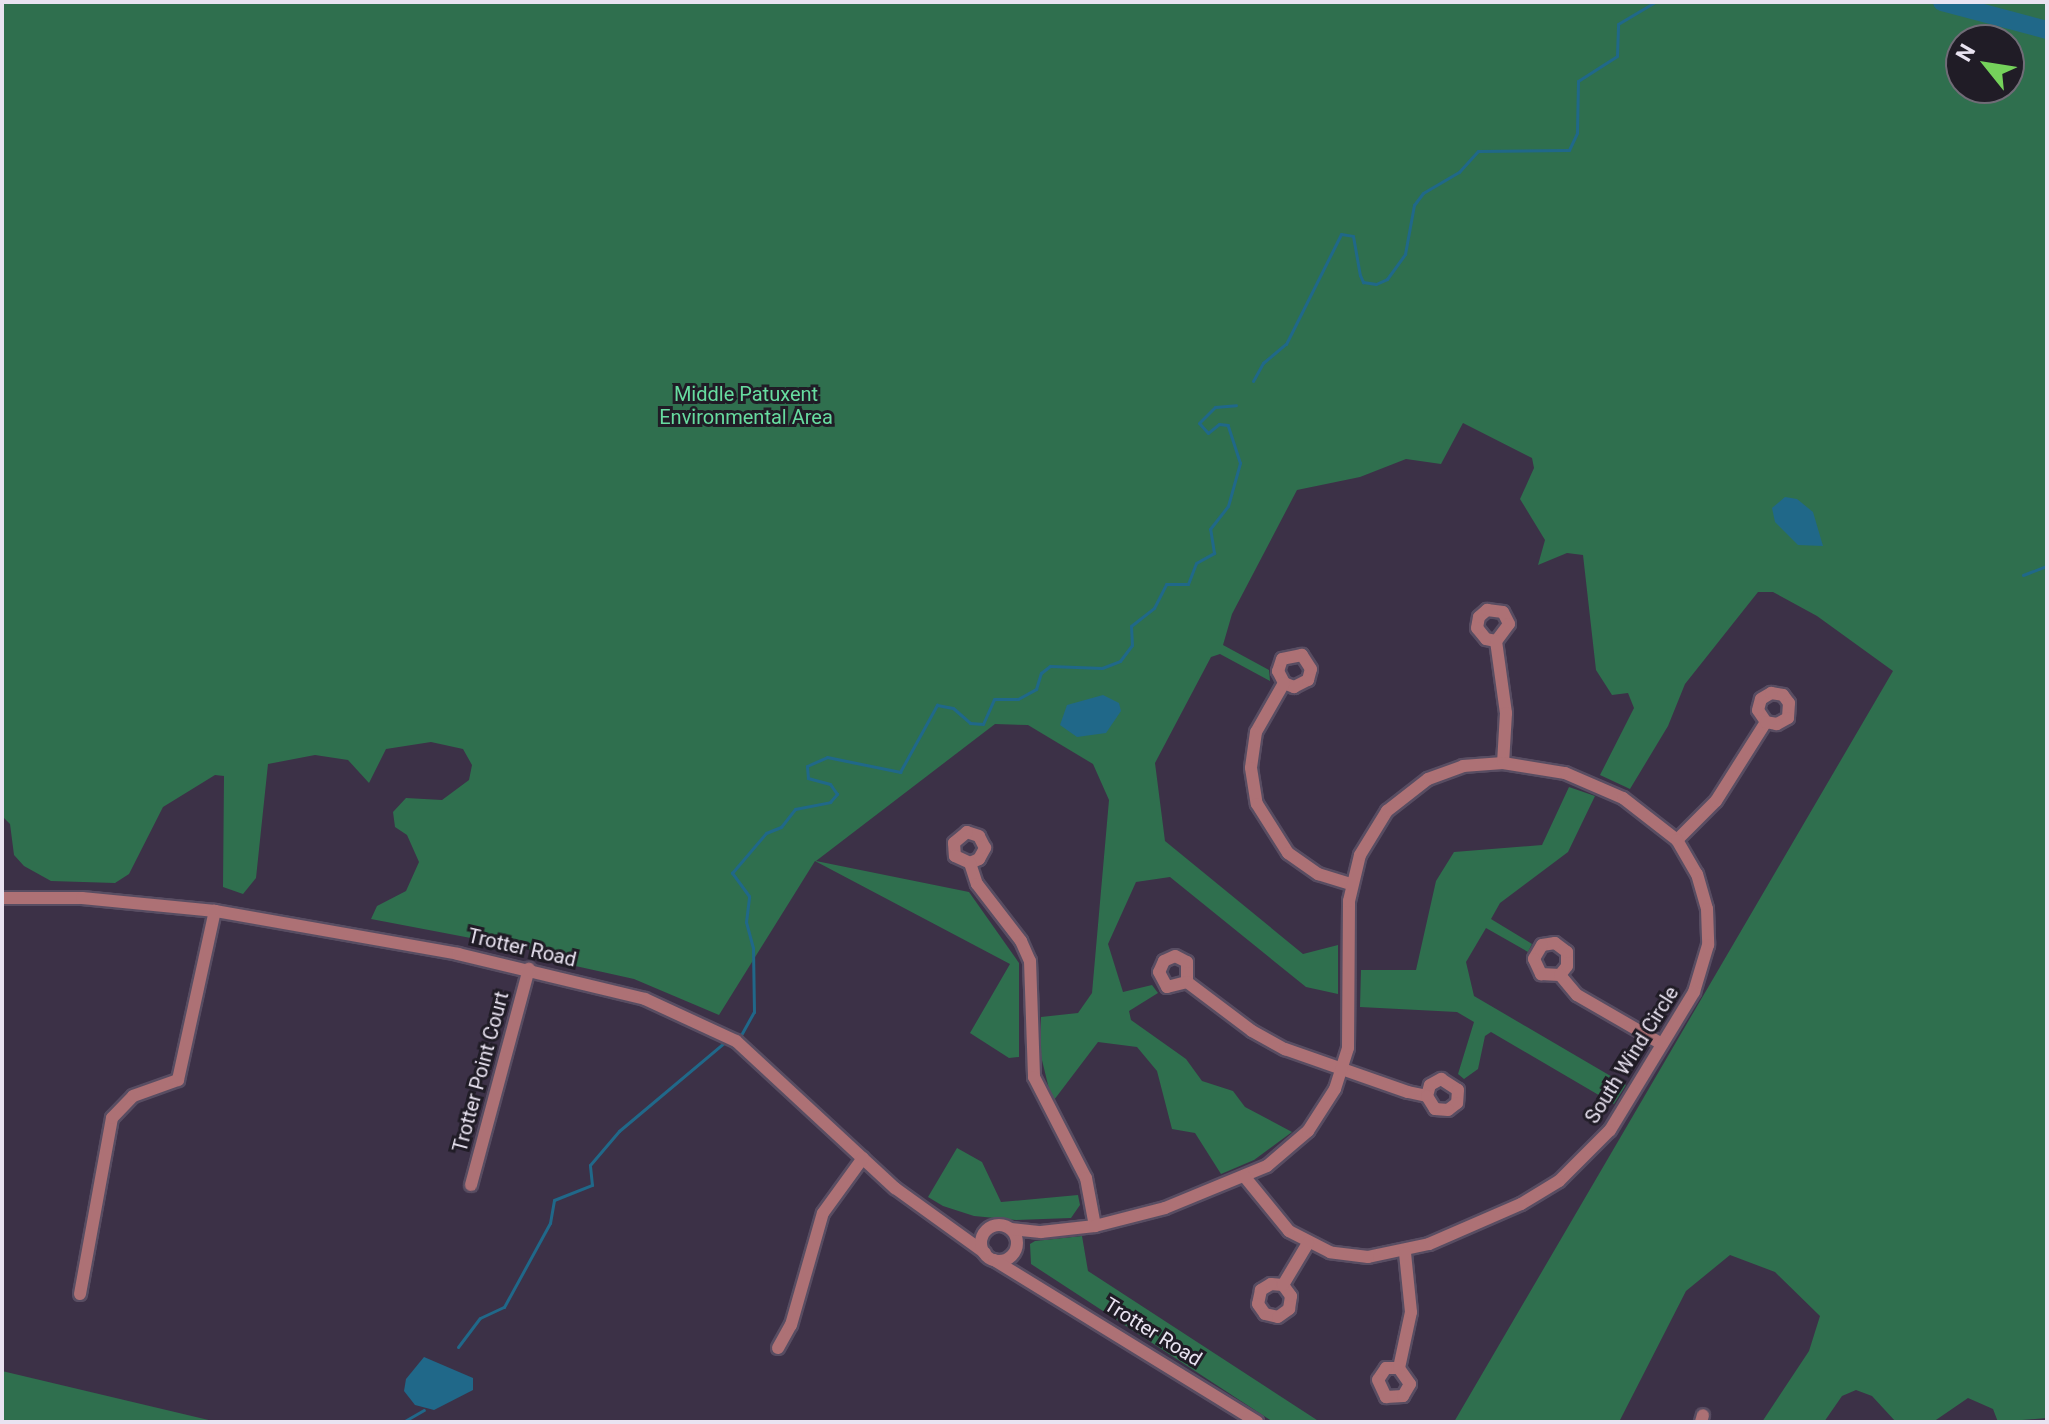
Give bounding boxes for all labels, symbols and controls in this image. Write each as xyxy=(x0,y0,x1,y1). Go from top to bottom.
north arrow xyxy=(1945,24,2025,104)
text: N xyxy=(1951,40,1980,66)
park label: Middle Patuxent Environmental Area xyxy=(659,382,833,429)
street label: Trotter Road xyxy=(465,924,579,972)
street label: South Wind Circle xyxy=(1580,982,1684,1128)
street label: Trotter Point Court xyxy=(448,989,514,1155)
street label: Trotter Road xyxy=(1100,1293,1206,1371)

